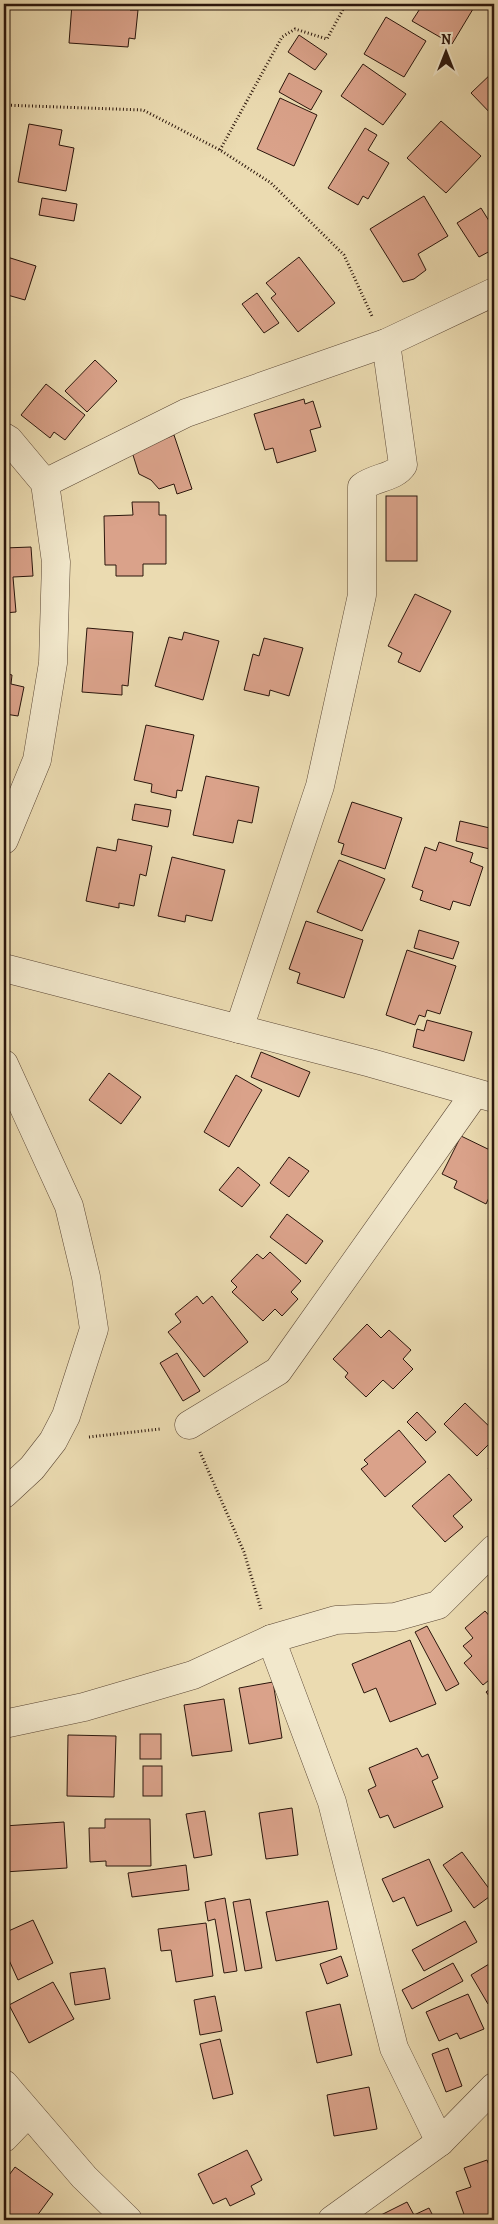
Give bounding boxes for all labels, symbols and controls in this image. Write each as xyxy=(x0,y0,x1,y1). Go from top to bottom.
north arrow xyxy=(420,28,470,78)
text: N xyxy=(441,30,451,49)

